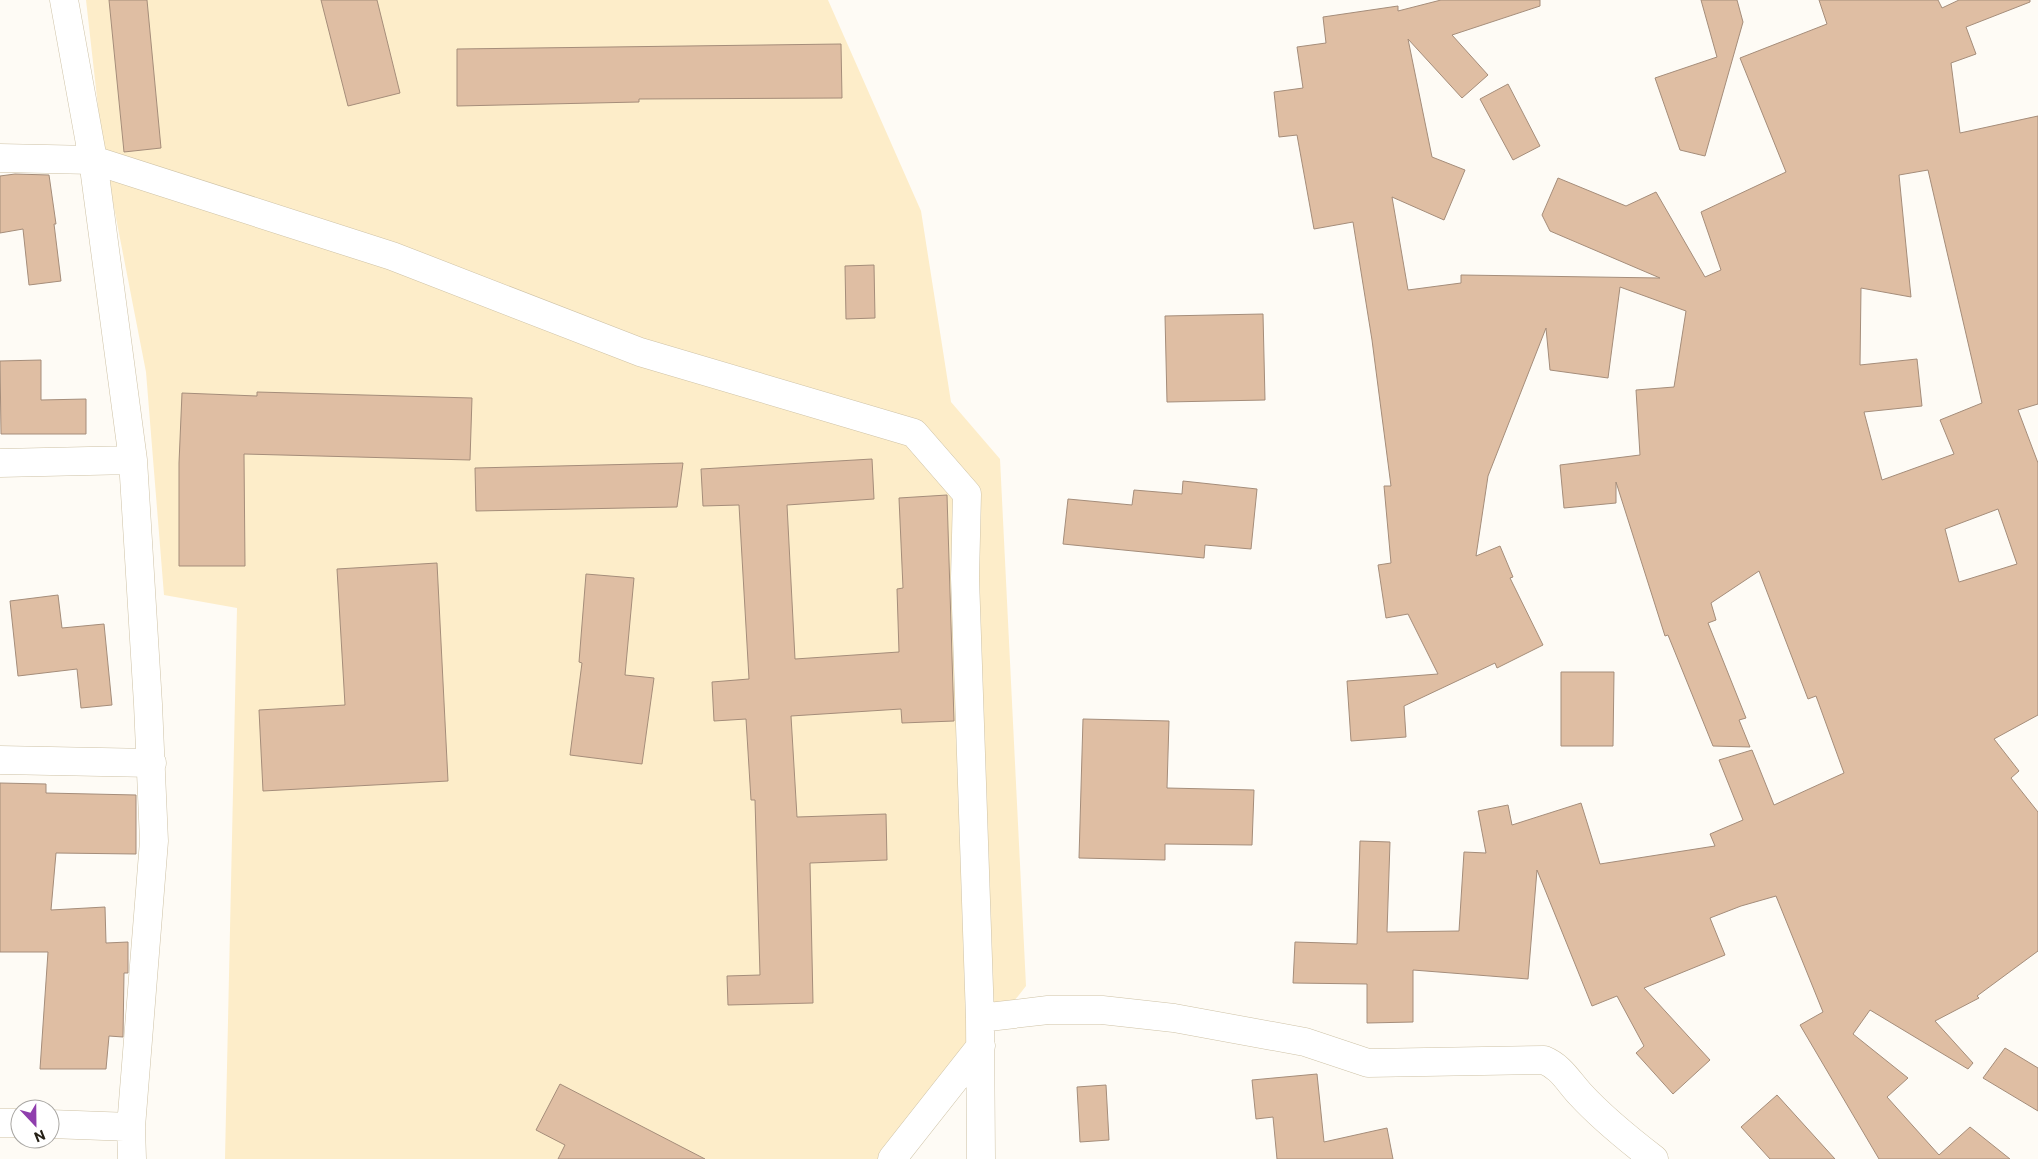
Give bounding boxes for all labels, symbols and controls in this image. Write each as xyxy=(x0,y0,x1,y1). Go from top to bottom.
north arrow xyxy=(10,1099,60,1149)
text: N xyxy=(32,1127,48,1146)

